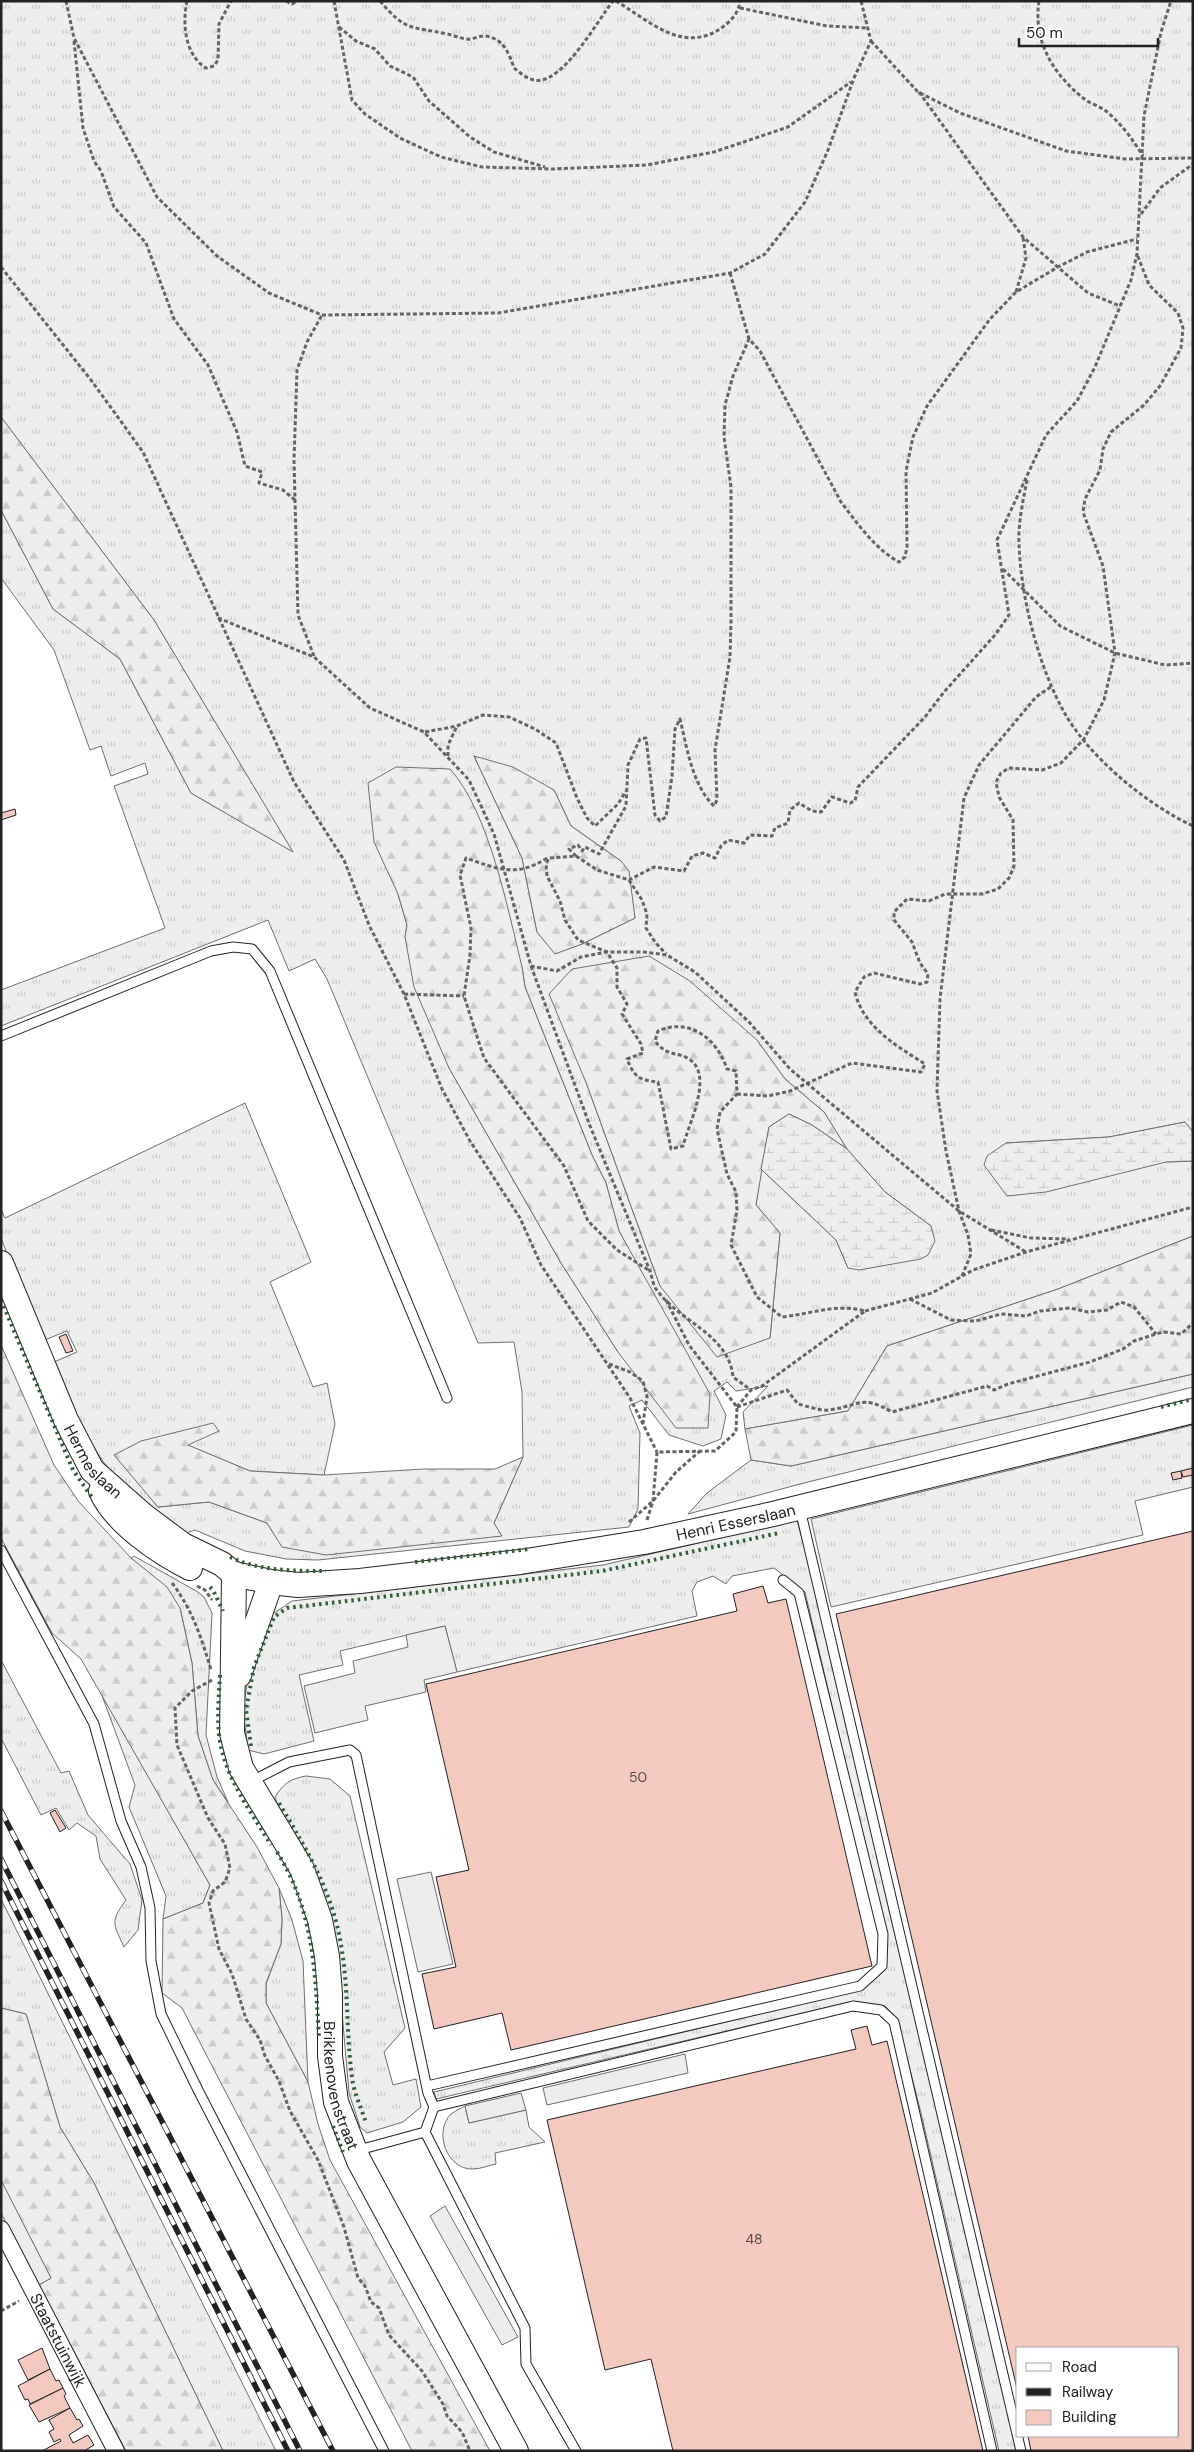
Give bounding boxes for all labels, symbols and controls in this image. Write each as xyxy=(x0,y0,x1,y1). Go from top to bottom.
scale bar xyxy=(1019,15,1158,47)
text: 50 m xyxy=(1026,23,1063,43)
street label: Hermeslaan xyxy=(59,1421,127,1503)
street label: Henri Esserslaan xyxy=(674,1499,798,1546)
house number: 50 xyxy=(629,1768,647,1786)
street label: Brikkenovenstraat xyxy=(319,2021,364,2153)
house number: 48 xyxy=(745,2230,763,2248)
street label: Staatstuinwijk xyxy=(25,2290,91,2391)
legend xyxy=(1016,2347,1179,2437)
text: Road xyxy=(1062,2357,1097,2377)
text: Railway xyxy=(1062,2382,1114,2402)
text: Building xyxy=(1062,2407,1117,2427)

